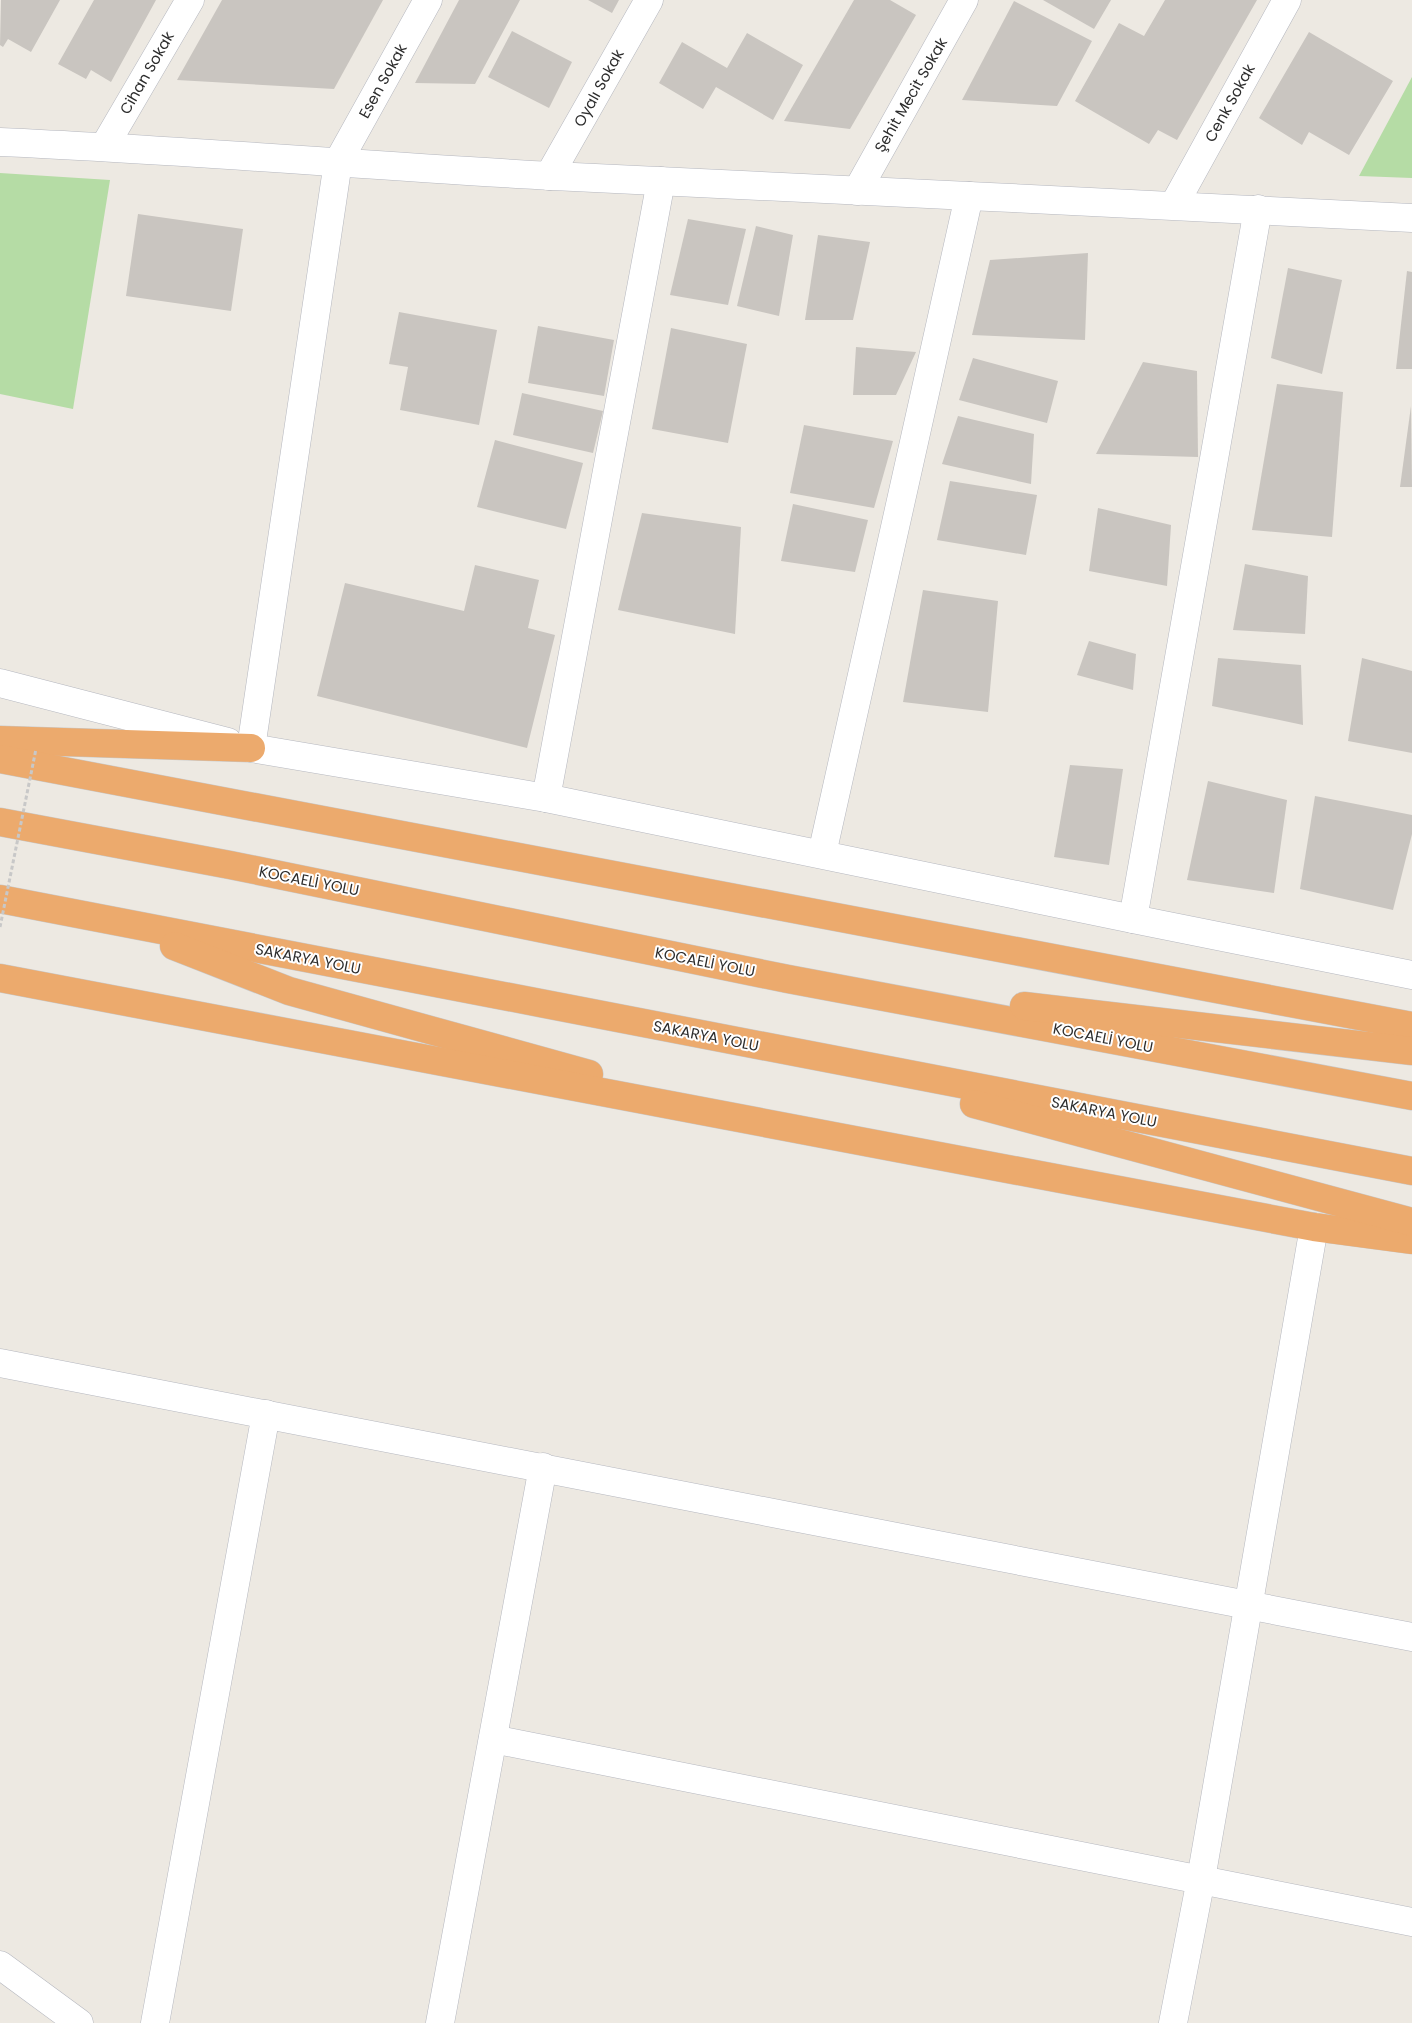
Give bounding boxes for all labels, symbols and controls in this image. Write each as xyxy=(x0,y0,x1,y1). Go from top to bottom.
street label: Cihan Sokak xyxy=(114,27,179,118)
street label: Şehit Mecit Sokak xyxy=(869,33,952,156)
street label: Esen Sokak xyxy=(353,39,412,122)
street label: Oyalı Sokak xyxy=(569,45,629,130)
street label: Cenk Sokak xyxy=(1199,60,1260,146)
street label: KOCAELİ YOLU xyxy=(257,861,361,900)
street label: SAKARYA YOLU xyxy=(253,938,363,979)
street label: KOCAELİ YOLU xyxy=(653,942,757,981)
street label: SAKARYA YOLU xyxy=(651,1015,761,1056)
street label: KOCAELİ YOLU xyxy=(1051,1018,1155,1057)
street label: SAKARYA YOLU xyxy=(1049,1091,1159,1132)

